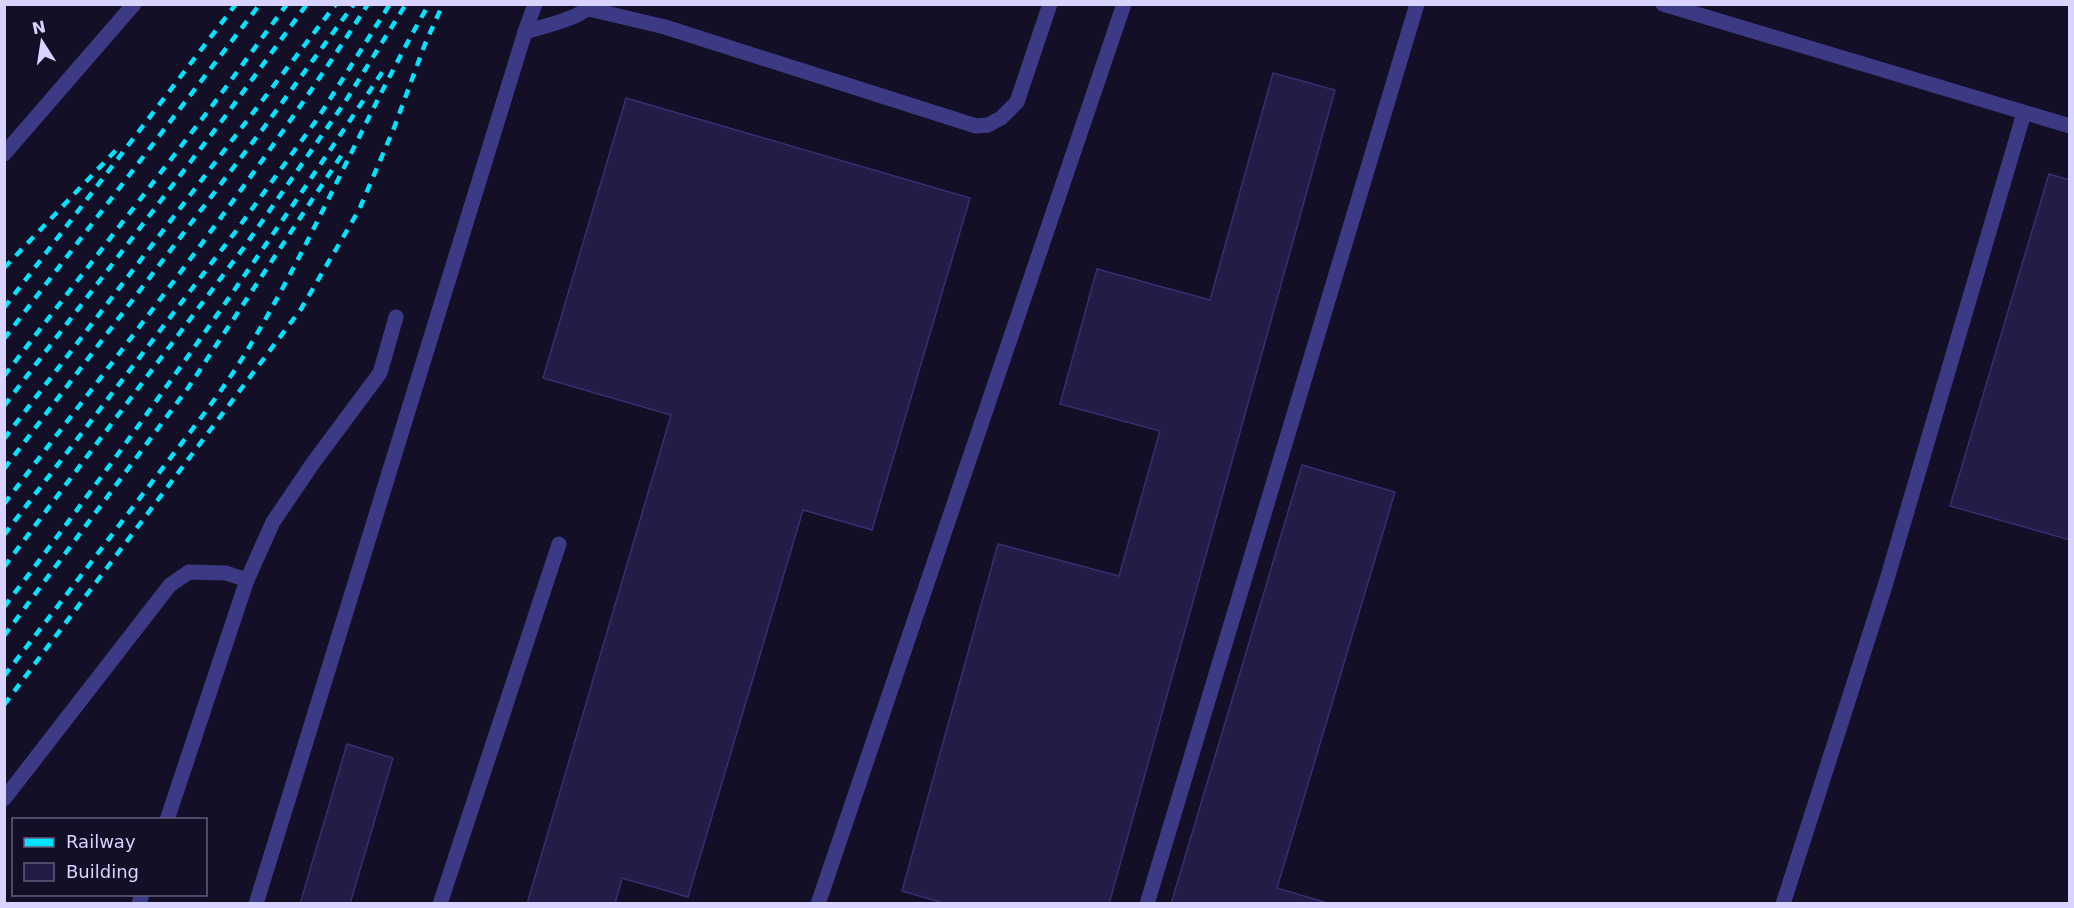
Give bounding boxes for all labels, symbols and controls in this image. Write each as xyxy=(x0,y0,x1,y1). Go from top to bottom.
north arrow xyxy=(12,12,72,72)
text: N xyxy=(30,17,48,39)
legend xyxy=(12,818,207,896)
text: Railway xyxy=(66,831,136,852)
text: Building xyxy=(66,861,139,882)

